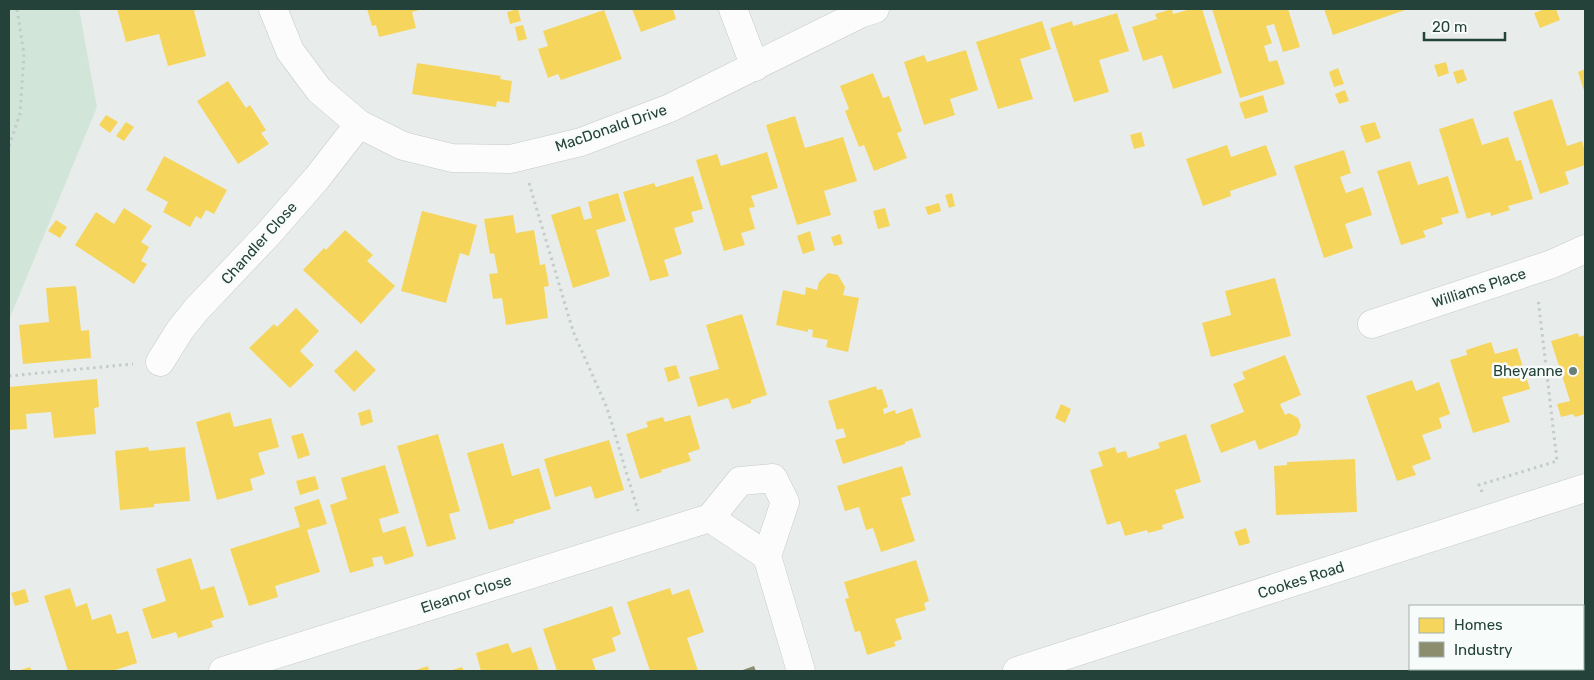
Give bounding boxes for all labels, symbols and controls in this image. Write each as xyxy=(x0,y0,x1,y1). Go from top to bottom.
scale bar xyxy=(1424,10,1505,42)
text: 20 m xyxy=(1432,18,1467,36)
street label: MacDonald Drive xyxy=(553,100,669,156)
street label: Chandler Close xyxy=(217,198,301,288)
street label: Williams Place xyxy=(1430,264,1528,312)
place label: Bheyanne xyxy=(1493,362,1563,380)
marker: Bheyanne xyxy=(1567,365,1579,377)
street label: Cookes Road xyxy=(1255,558,1347,602)
street label: Eleanor Close xyxy=(418,571,514,617)
legend xyxy=(1409,605,1584,670)
text: Homes xyxy=(1454,616,1503,634)
text: Industry xyxy=(1454,641,1513,659)

